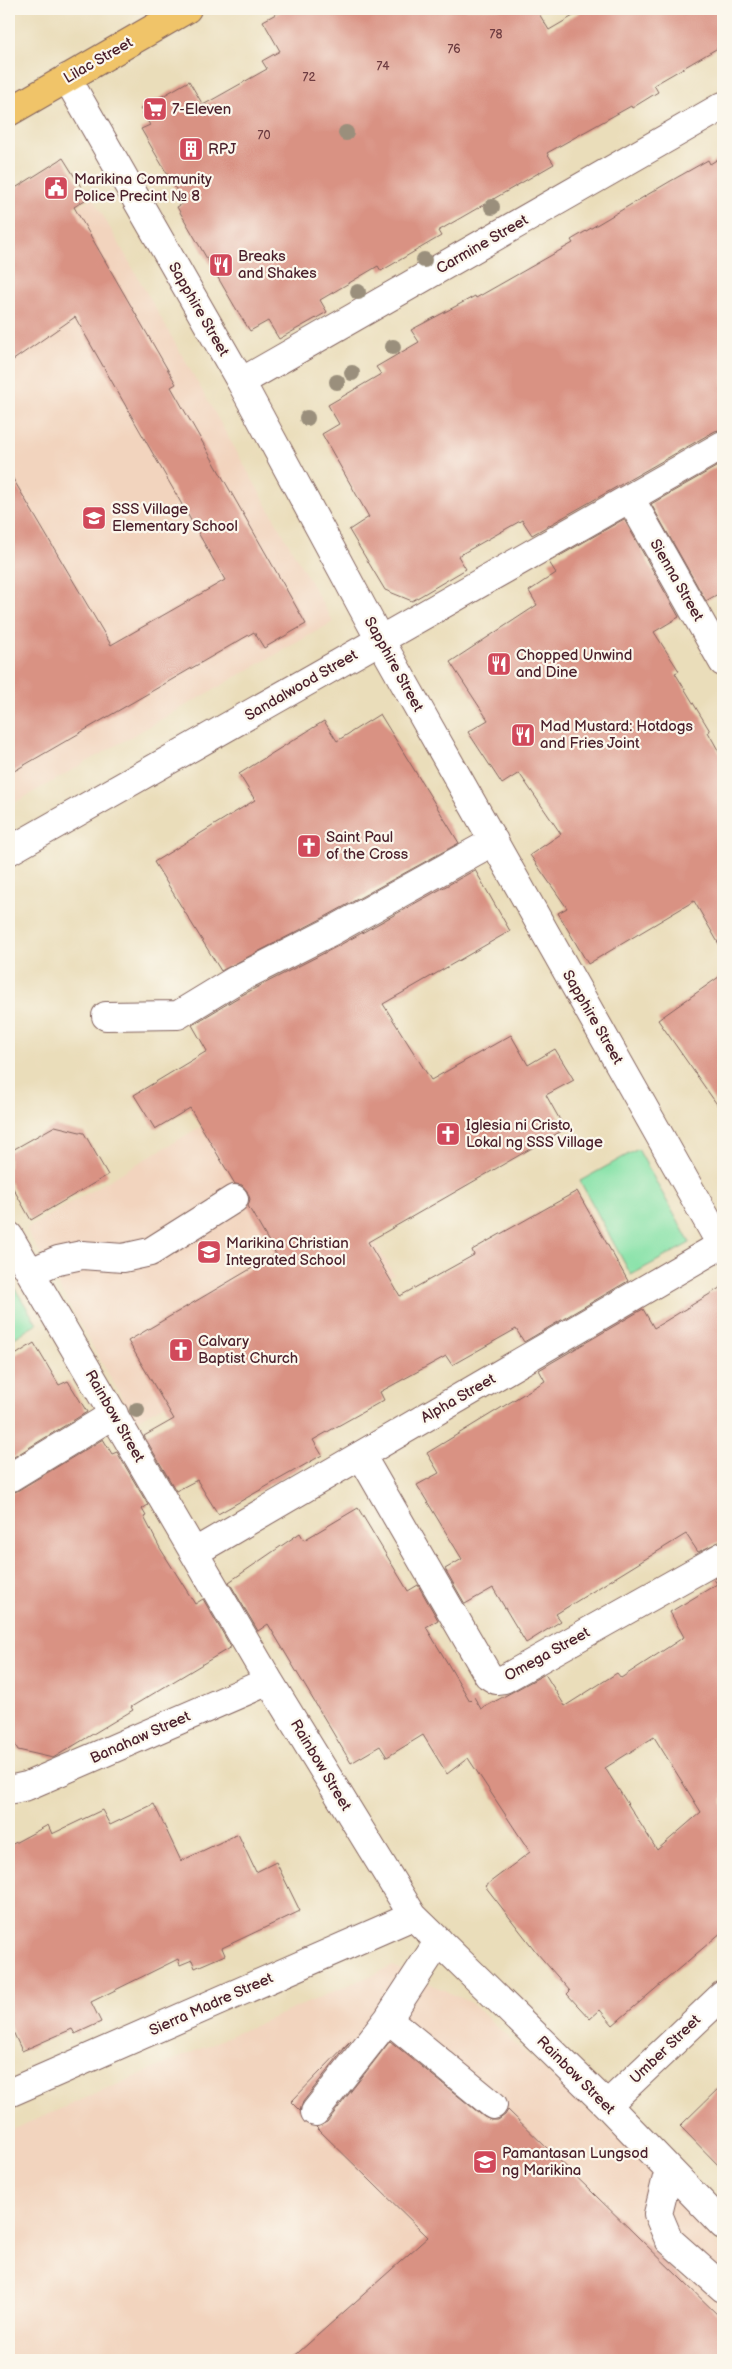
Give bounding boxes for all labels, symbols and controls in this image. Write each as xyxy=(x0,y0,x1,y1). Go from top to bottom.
house number: 78 xyxy=(490,27,502,42)
street label: Lilac Street xyxy=(60,33,137,88)
house number: 76 xyxy=(447,42,461,57)
house number: 74 xyxy=(376,59,390,74)
house number: 72 xyxy=(303,70,315,85)
supermarket icon: 7-Eleven xyxy=(142,96,168,122)
place label: 7-Eleven xyxy=(172,100,231,119)
house number: 70 xyxy=(258,128,270,143)
building icon: RPJ xyxy=(178,136,204,162)
place label: RPJ xyxy=(208,140,237,159)
place label: Marikina Community Police Precint № 8 xyxy=(74,170,212,206)
public building icon: Marikina Community Police Precint № 8 xyxy=(43,175,69,201)
street label: Carmine Street xyxy=(433,210,532,278)
place label: Breaks and Shakes xyxy=(238,247,317,283)
restaurant icon: Breaks and Shakes xyxy=(208,252,234,278)
street label: Sapphire Street xyxy=(164,259,233,360)
place label: SSS Village Elementary School xyxy=(112,500,238,536)
school or university icon: SSS Village Elementary School xyxy=(81,505,107,531)
street label: Sienna Street xyxy=(645,536,708,625)
street label: Sapphire Street xyxy=(360,613,428,715)
street label: Sandalwood Street xyxy=(242,645,361,725)
place label: Chopped Unwind and Dine xyxy=(516,646,632,682)
restaurant icon: Chopped Unwind and Dine xyxy=(486,651,512,677)
place label: Mad Mustard: Hotdogs and Fries Joint xyxy=(540,717,693,753)
restaurant icon: Mad Mustard: Hotdogs and Fries Joint xyxy=(510,722,536,748)
place label: Saint Paul of the Cross xyxy=(326,828,409,864)
church icon: Saint Paul of the Cross xyxy=(296,833,322,859)
street label: Sapphire Street xyxy=(558,967,627,1068)
place label: Iglesia ni Cristo, Lokal ng SSS Village xyxy=(466,1116,603,1152)
church icon: Iglesia ni Cristo, Lokal ng SSS Village xyxy=(435,1121,461,1147)
place label: Marikina Christian Integrated School xyxy=(226,1234,349,1270)
school or university icon: Marikina Christian Integrated School xyxy=(196,1239,222,1265)
place label: Calvary Baptist Church xyxy=(198,1332,298,1368)
church icon: Calvary Baptist Church xyxy=(168,1337,194,1363)
street label: Rainbow Street xyxy=(81,1367,149,1466)
street label: Alpha Street xyxy=(418,1369,499,1427)
street label: Omega Street xyxy=(501,1623,594,1686)
street label: Banahaw Street xyxy=(87,1707,194,1768)
street label: Rainbow Street xyxy=(286,1716,355,1815)
street label: Sierra Madre Street xyxy=(146,1968,276,2040)
street label: Umber Street xyxy=(626,2011,705,2088)
street label: Rainbow Street xyxy=(532,2032,619,2119)
place label: Pamantasan Lungsod ng Marikina xyxy=(502,2144,648,2180)
school or university icon: Pamantasan Lungsod ng Marikina xyxy=(472,2149,498,2175)

